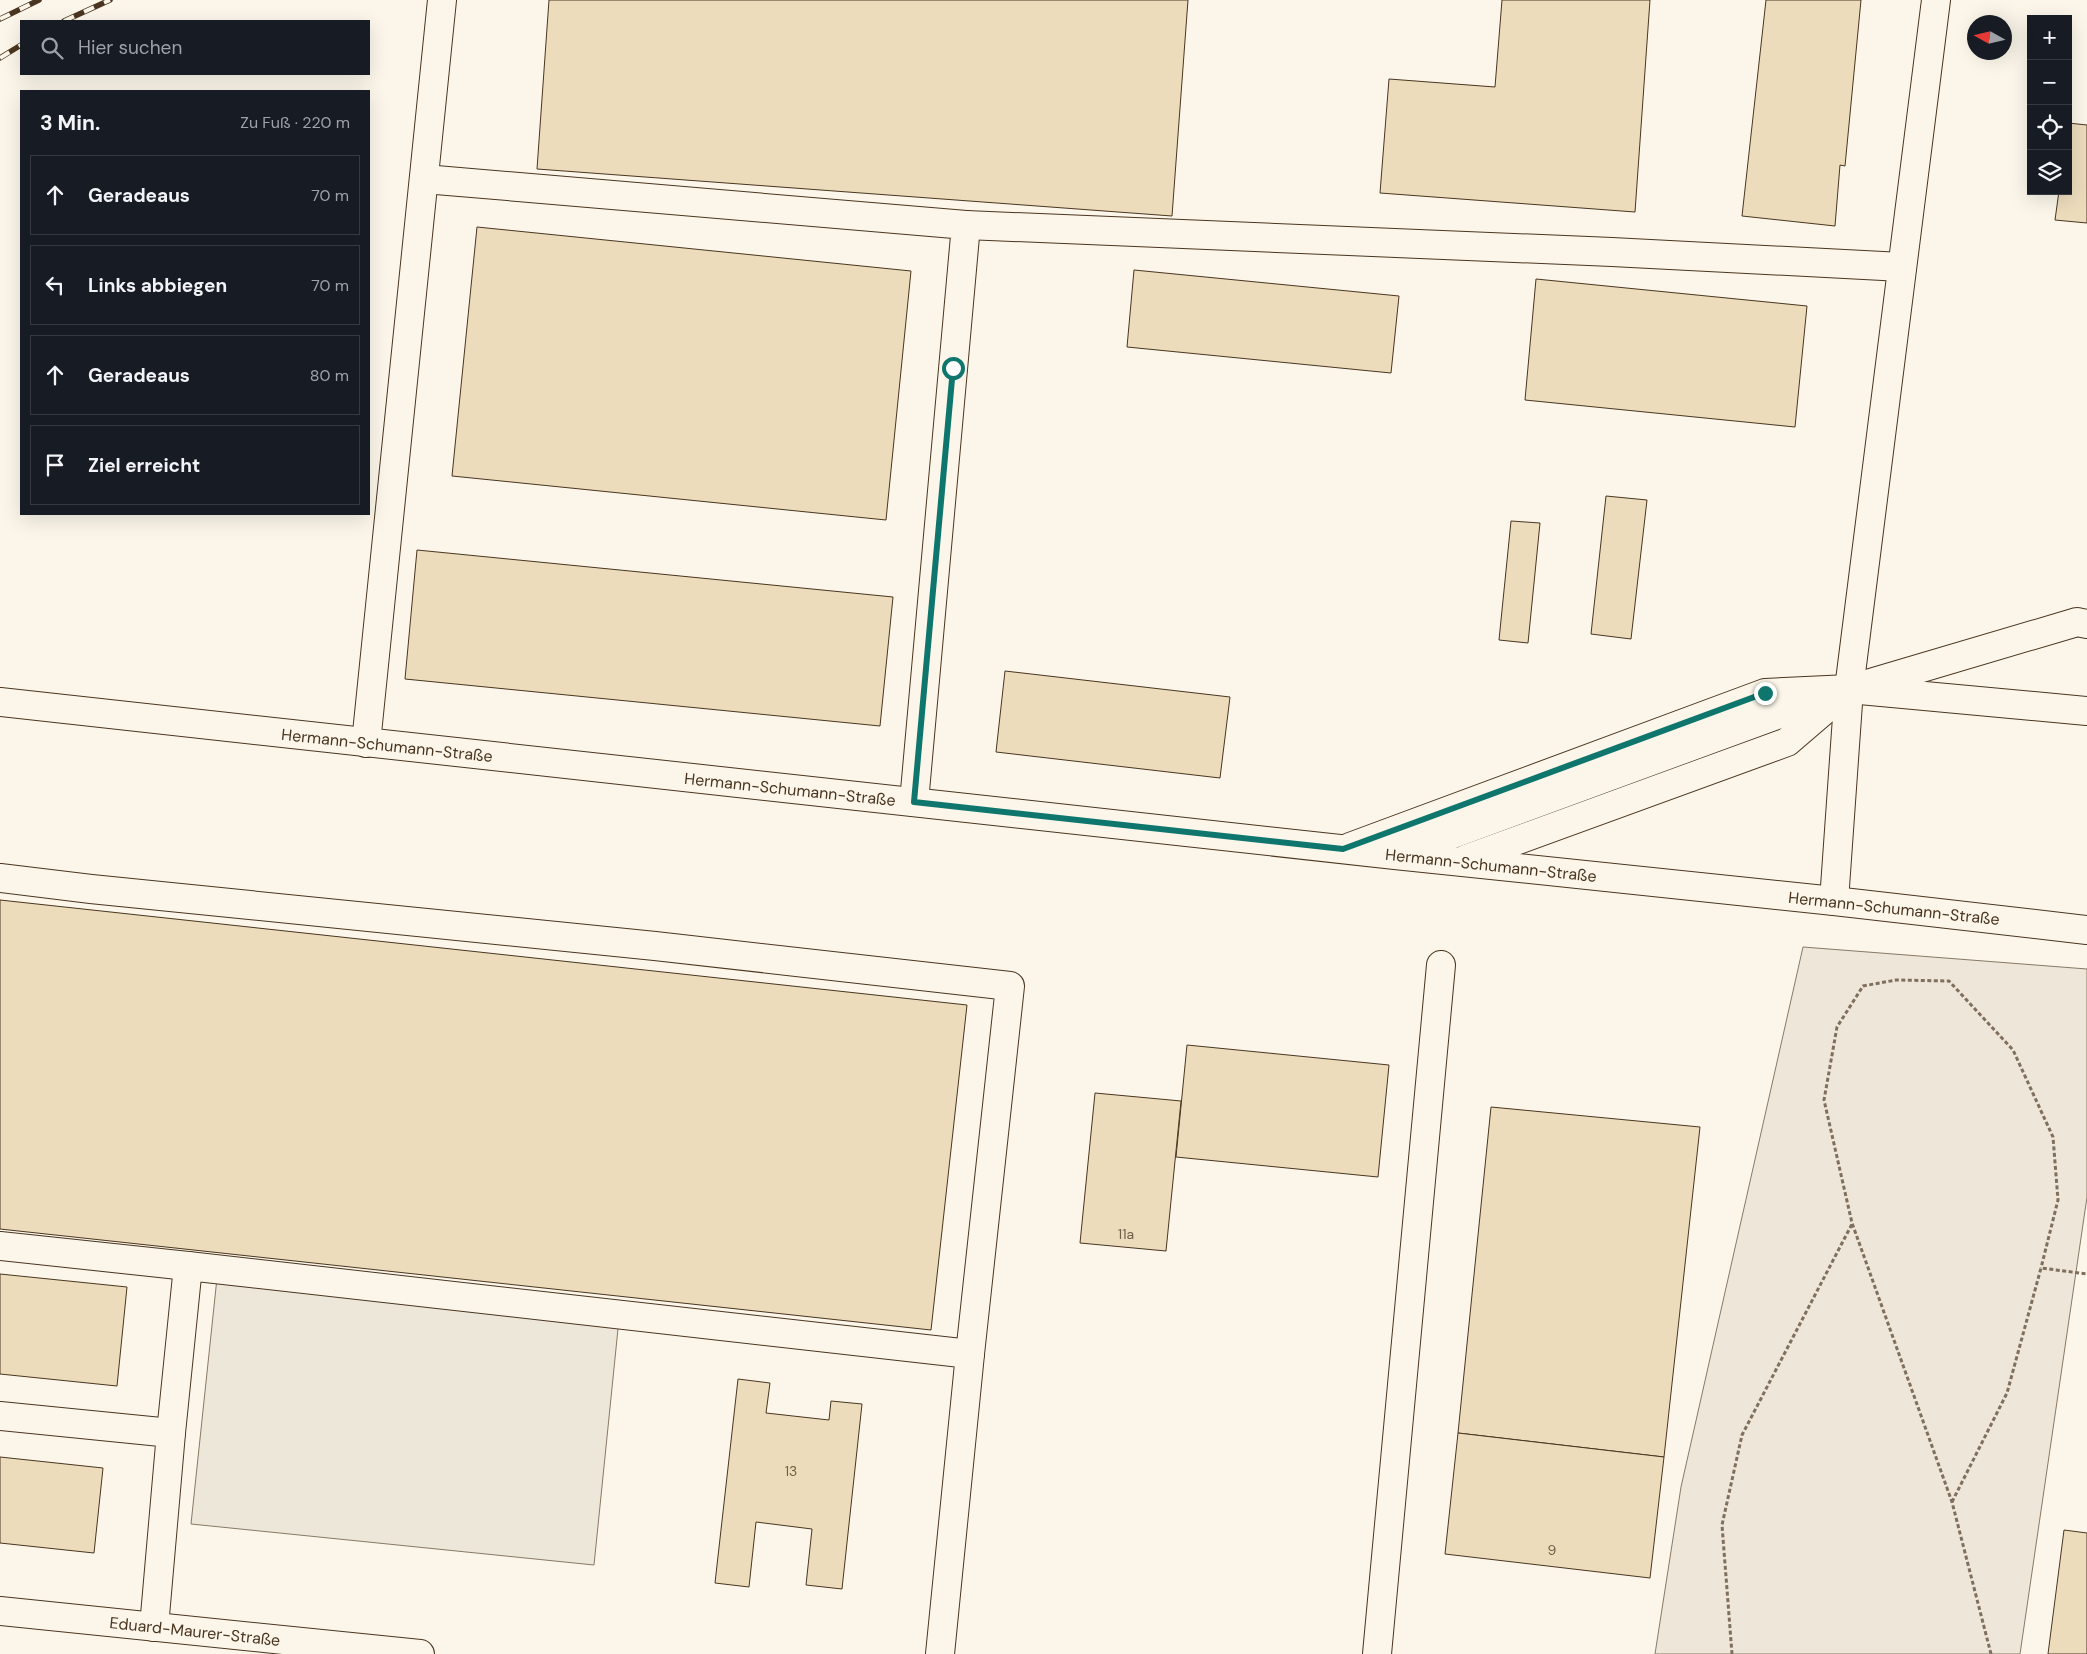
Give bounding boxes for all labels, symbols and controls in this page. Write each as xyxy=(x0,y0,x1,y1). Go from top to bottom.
north arrow xyxy=(1967,15,2012,60)
map controls xyxy=(2027,15,2072,195)
button: + xyxy=(2027,15,2072,60)
search box xyxy=(20,20,370,75)
icon: search xyxy=(38,34,66,62)
text: Hier suchen xyxy=(78,35,182,60)
button: − xyxy=(2027,60,2072,105)
button: locate xyxy=(2027,105,2072,150)
text: 3 Min. xyxy=(40,109,100,137)
text: Zu Fuß · 220 m xyxy=(240,112,350,133)
button: layers xyxy=(2027,150,2072,195)
icon: ahead xyxy=(41,181,69,209)
text: Geradeaus xyxy=(88,183,190,208)
text: 70 m xyxy=(311,185,349,206)
icon: left xyxy=(41,271,69,299)
text: Links abbiegen xyxy=(88,273,227,298)
text: 70 m xyxy=(311,275,349,296)
route start xyxy=(942,357,965,380)
icon: ahead xyxy=(41,361,69,389)
text: Geradeaus xyxy=(88,363,190,388)
text: 80 m xyxy=(310,365,349,386)
icon: arrive xyxy=(41,451,69,479)
text: Ziel erreicht xyxy=(88,453,200,478)
route end xyxy=(1754,682,1777,705)
street label: Hermann-Schumann-Straße xyxy=(280,724,494,767)
street label: Hermann-Schumann-Straße xyxy=(683,768,897,811)
street label: Hermann-Schumann-Straße xyxy=(1384,844,1598,887)
street label: Hermann-Schumann-Straße xyxy=(1787,887,2001,930)
house number: 11a xyxy=(1118,1225,1134,1243)
house number: 13 xyxy=(785,1462,797,1480)
house number: 9 xyxy=(1548,1541,1557,1559)
street label: Eduard-Maurer-Straße xyxy=(109,1612,281,1651)

